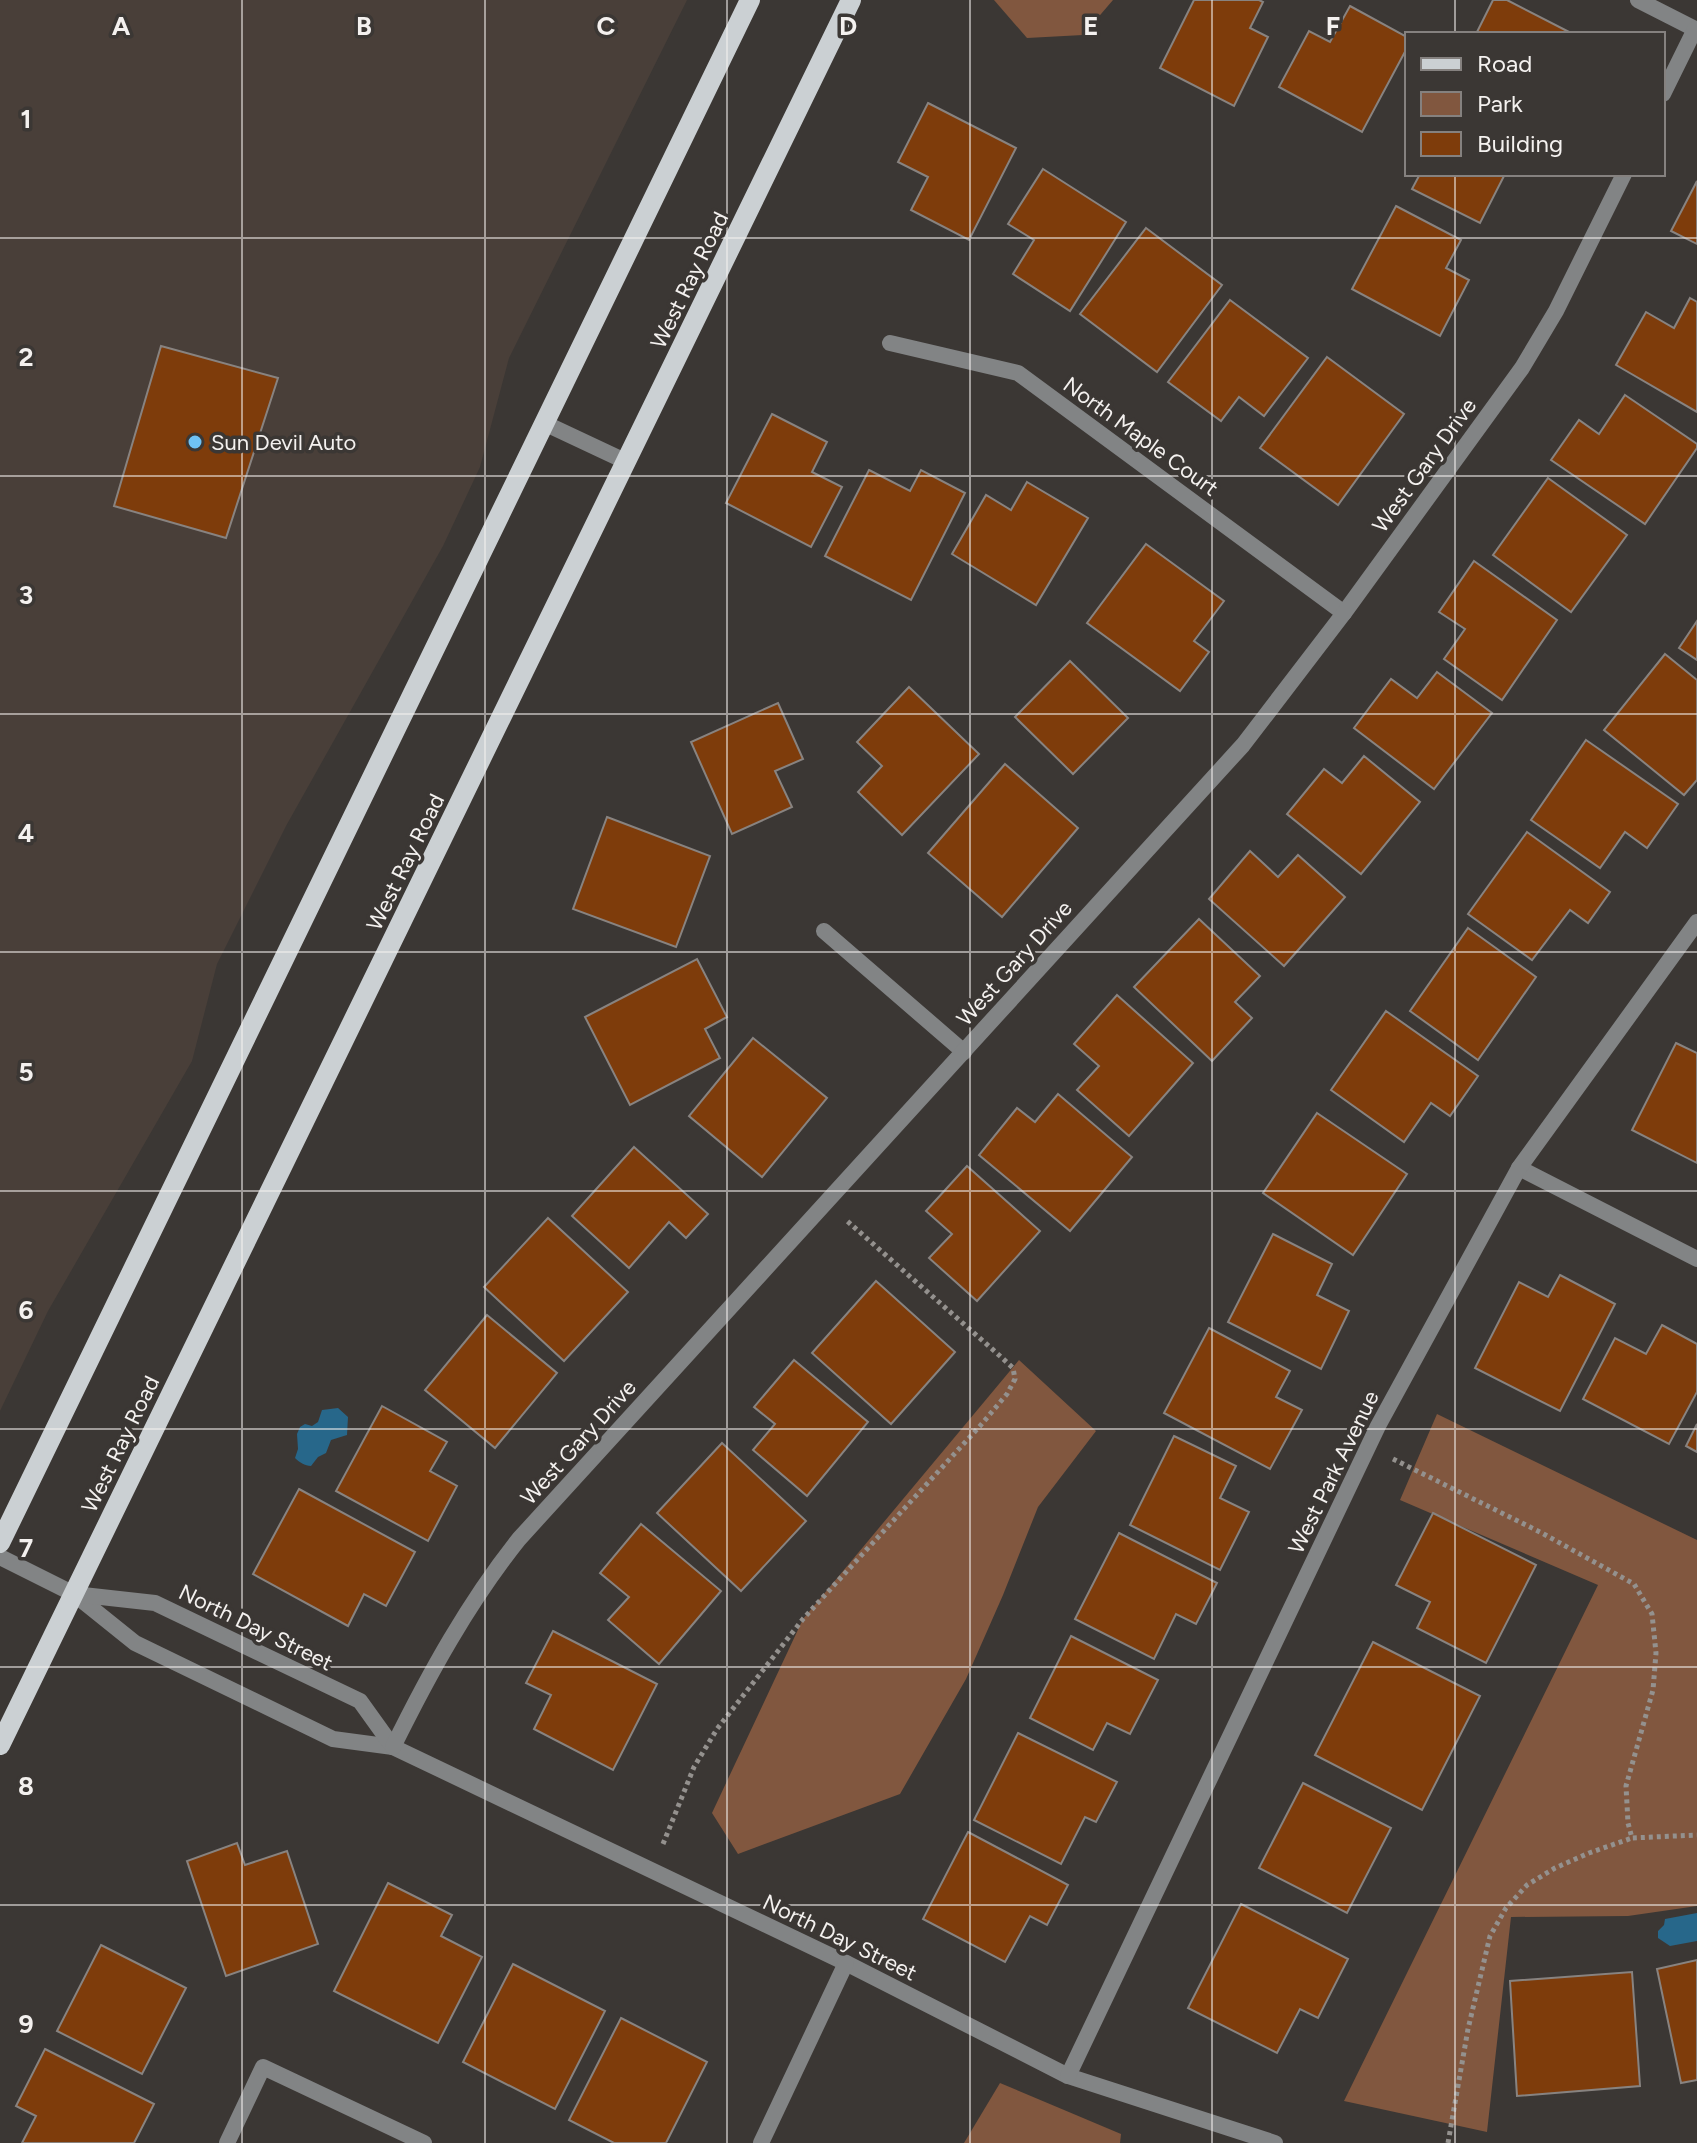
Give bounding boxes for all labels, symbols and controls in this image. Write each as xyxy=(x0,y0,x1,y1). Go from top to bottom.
text: A xyxy=(112,10,131,42)
text: B xyxy=(356,10,372,42)
text: C xyxy=(597,10,616,42)
text: D xyxy=(839,10,857,42)
text: E xyxy=(1083,10,1099,42)
text: F xyxy=(1326,10,1340,42)
legend xyxy=(1405,32,1665,176)
text: Road xyxy=(1477,49,1532,78)
text: Park xyxy=(1477,89,1523,118)
text: 1 xyxy=(21,103,31,135)
text: Building xyxy=(1477,129,1563,158)
street label: West Ray Road xyxy=(645,207,734,353)
text: 2 xyxy=(18,341,34,373)
street label: North Maple Court xyxy=(1058,371,1223,502)
street label: West Gary Drive xyxy=(1367,393,1482,538)
place label: Sun Devil Auto xyxy=(211,429,356,456)
marker: Sun Devil Auto xyxy=(186,433,204,451)
text: 3 xyxy=(19,579,33,611)
street label: West Ray Road xyxy=(361,789,450,935)
text: 4 xyxy=(18,817,34,849)
street label: West Gary Drive xyxy=(951,895,1078,1032)
text: 5 xyxy=(18,1056,34,1088)
text: 6 xyxy=(18,1294,34,1326)
street label: West Ray Road xyxy=(76,1371,165,1517)
street label: West Gary Drive xyxy=(515,1374,642,1511)
street label: West Park Avenue xyxy=(1282,1386,1385,1558)
text: 7 xyxy=(19,1532,33,1564)
street label: North Day Street xyxy=(174,1578,337,1676)
text: 8 xyxy=(18,1770,34,1802)
street label: North Day Street xyxy=(758,1888,921,1986)
text: 9 xyxy=(18,2008,34,2040)

